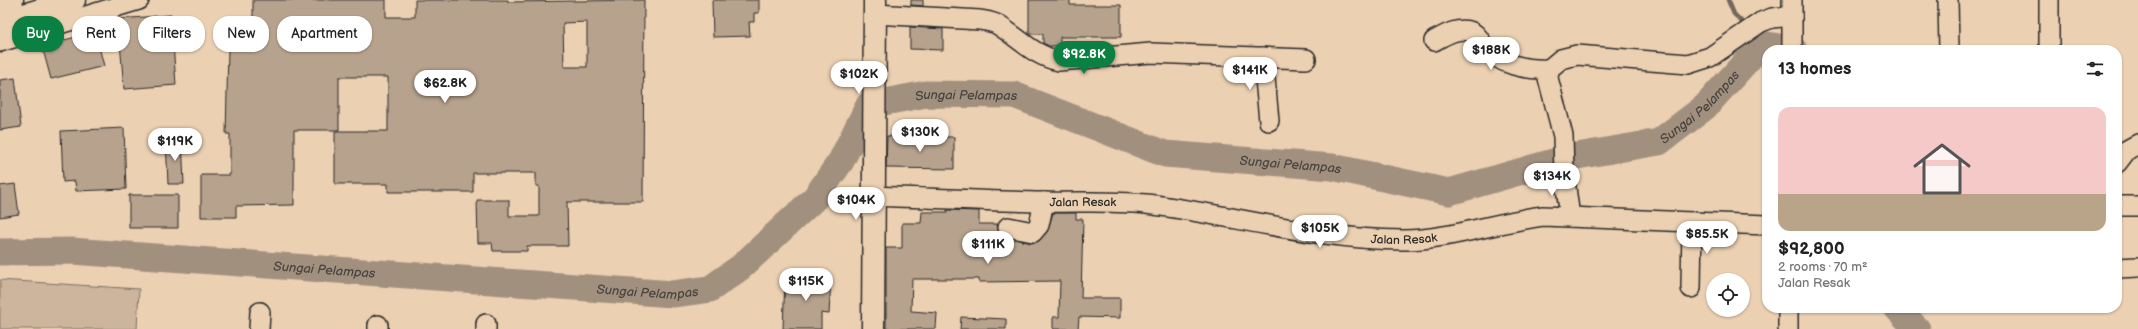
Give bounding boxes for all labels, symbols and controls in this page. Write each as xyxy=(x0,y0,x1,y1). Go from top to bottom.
chip: Buy xyxy=(12,16,64,52)
chip: Rent xyxy=(72,16,130,52)
chip: Filters xyxy=(138,16,205,52)
chip: New xyxy=(213,16,269,52)
chip: Apartment xyxy=(277,16,372,52)
pin: $188K xyxy=(1463,37,1519,71)
pin: $92.8K xyxy=(1051,41,1117,75)
text: $188K xyxy=(1472,42,1510,58)
text: $92.8K xyxy=(1062,46,1106,62)
pin: $141K xyxy=(1222,57,1278,91)
icon: filters xyxy=(2084,58,2106,80)
text: 13 homes xyxy=(1778,59,1851,79)
pin: $102K xyxy=(831,61,887,95)
text: $141K xyxy=(1232,62,1268,78)
text: $102K xyxy=(840,66,878,82)
water label: Sungai Pelampas xyxy=(1657,67,1744,148)
pin: $62.8K xyxy=(412,70,478,104)
text: $62.8K xyxy=(423,75,467,91)
water label: Sungai Pelampas xyxy=(914,87,1018,105)
pin: $130K xyxy=(892,119,948,153)
text: $130K xyxy=(901,124,939,140)
pin: $119K xyxy=(147,128,203,162)
text: $119K xyxy=(157,133,193,149)
icon: home xyxy=(1906,133,1978,205)
water label: Sungai Pelampas xyxy=(1239,153,1343,178)
pin: $134K xyxy=(1524,163,1580,197)
text: $134K xyxy=(1533,168,1571,184)
pin: $104K xyxy=(828,187,884,221)
text: $104K xyxy=(837,192,875,208)
street label: Jalan Resak xyxy=(1050,195,1116,210)
pin: $105K xyxy=(1292,215,1348,249)
text: $105K xyxy=(1301,220,1339,236)
pin: $85.5K xyxy=(1674,221,1740,255)
text: $85.5K xyxy=(1685,226,1729,242)
street label: Jalan Resak xyxy=(1370,230,1438,248)
pin: $111K xyxy=(960,231,1016,265)
text: $111K xyxy=(971,236,1005,252)
text: $92,800 xyxy=(1778,239,1845,259)
water label: Sungai Pelampas xyxy=(273,258,376,282)
text: 2 rooms · 70 m² xyxy=(1778,259,1868,275)
pin: $115K xyxy=(778,268,834,302)
text: $115K xyxy=(788,273,824,289)
map controls xyxy=(1706,273,1750,317)
button: locate xyxy=(1706,273,1750,317)
text: Jalan Resak xyxy=(1778,275,1850,291)
water label: Sungai Pelampas xyxy=(596,282,700,303)

